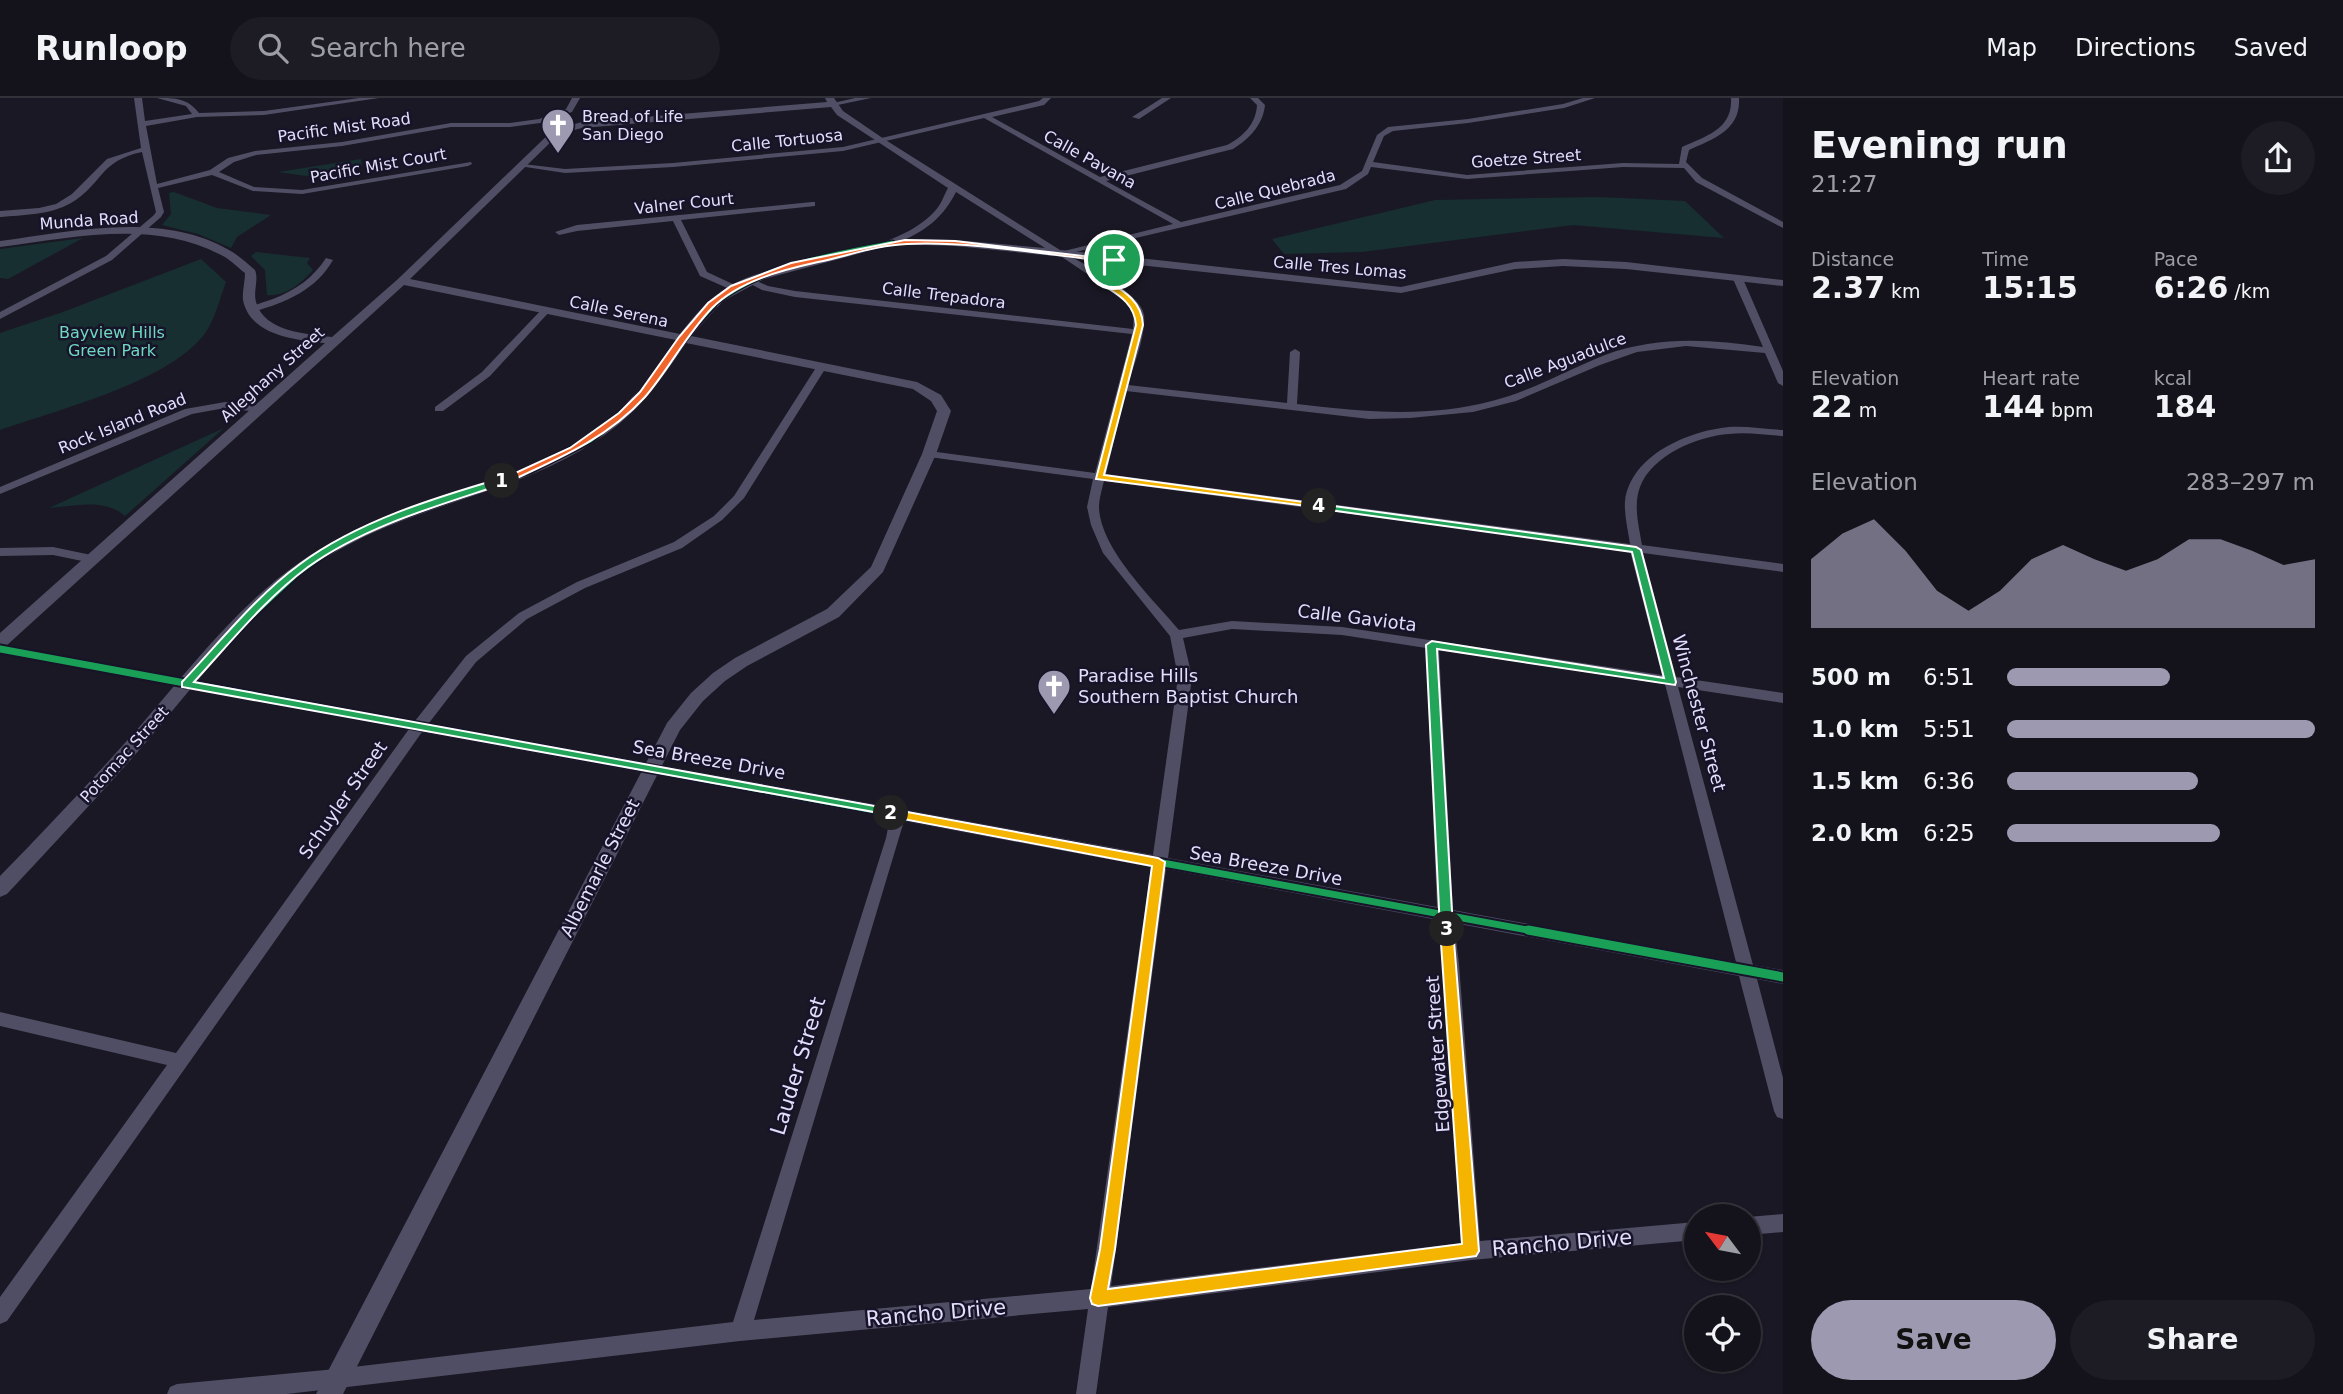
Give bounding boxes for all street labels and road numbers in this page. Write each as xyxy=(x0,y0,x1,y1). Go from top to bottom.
street label: Pacific Mist Road xyxy=(276,109,412,146)
street label: Calle Tortuosa xyxy=(730,125,844,156)
street label: Calle Pavana xyxy=(1040,126,1139,193)
street label: Pacific Mist Court xyxy=(309,144,448,187)
street label: Goetze Street xyxy=(1470,145,1582,172)
street label: Calle Quebrada xyxy=(1213,165,1338,214)
street label: Valner Court xyxy=(634,189,735,218)
street label: Munda Road xyxy=(39,208,139,233)
street label: Calle Tres Lomas xyxy=(1272,252,1407,283)
street label: Calle Trepadora xyxy=(881,278,1007,313)
street label: Calle Serena xyxy=(568,292,670,331)
street label: Alleghany Street xyxy=(217,323,328,426)
street label: Calle Aguadulce xyxy=(1501,328,1629,392)
street label: Rock Island Road xyxy=(56,389,189,458)
street label: Calle Gaviota xyxy=(1296,600,1418,635)
street label: Winchester Street xyxy=(1668,632,1731,794)
street label: Potomac Street xyxy=(76,702,173,806)
street label: Sea Breeze Drive xyxy=(631,736,787,783)
street label: Schuyler Street xyxy=(294,737,391,863)
street label: Albemarle Street xyxy=(556,795,643,940)
street label: Sea Breeze Drive xyxy=(1188,842,1344,889)
street label: Edgewater Street xyxy=(1422,975,1453,1133)
street label: Lauder Street xyxy=(766,994,830,1138)
street label: Rancho Drive xyxy=(1491,1225,1633,1261)
street label: Rancho Drive xyxy=(865,1295,1007,1331)

